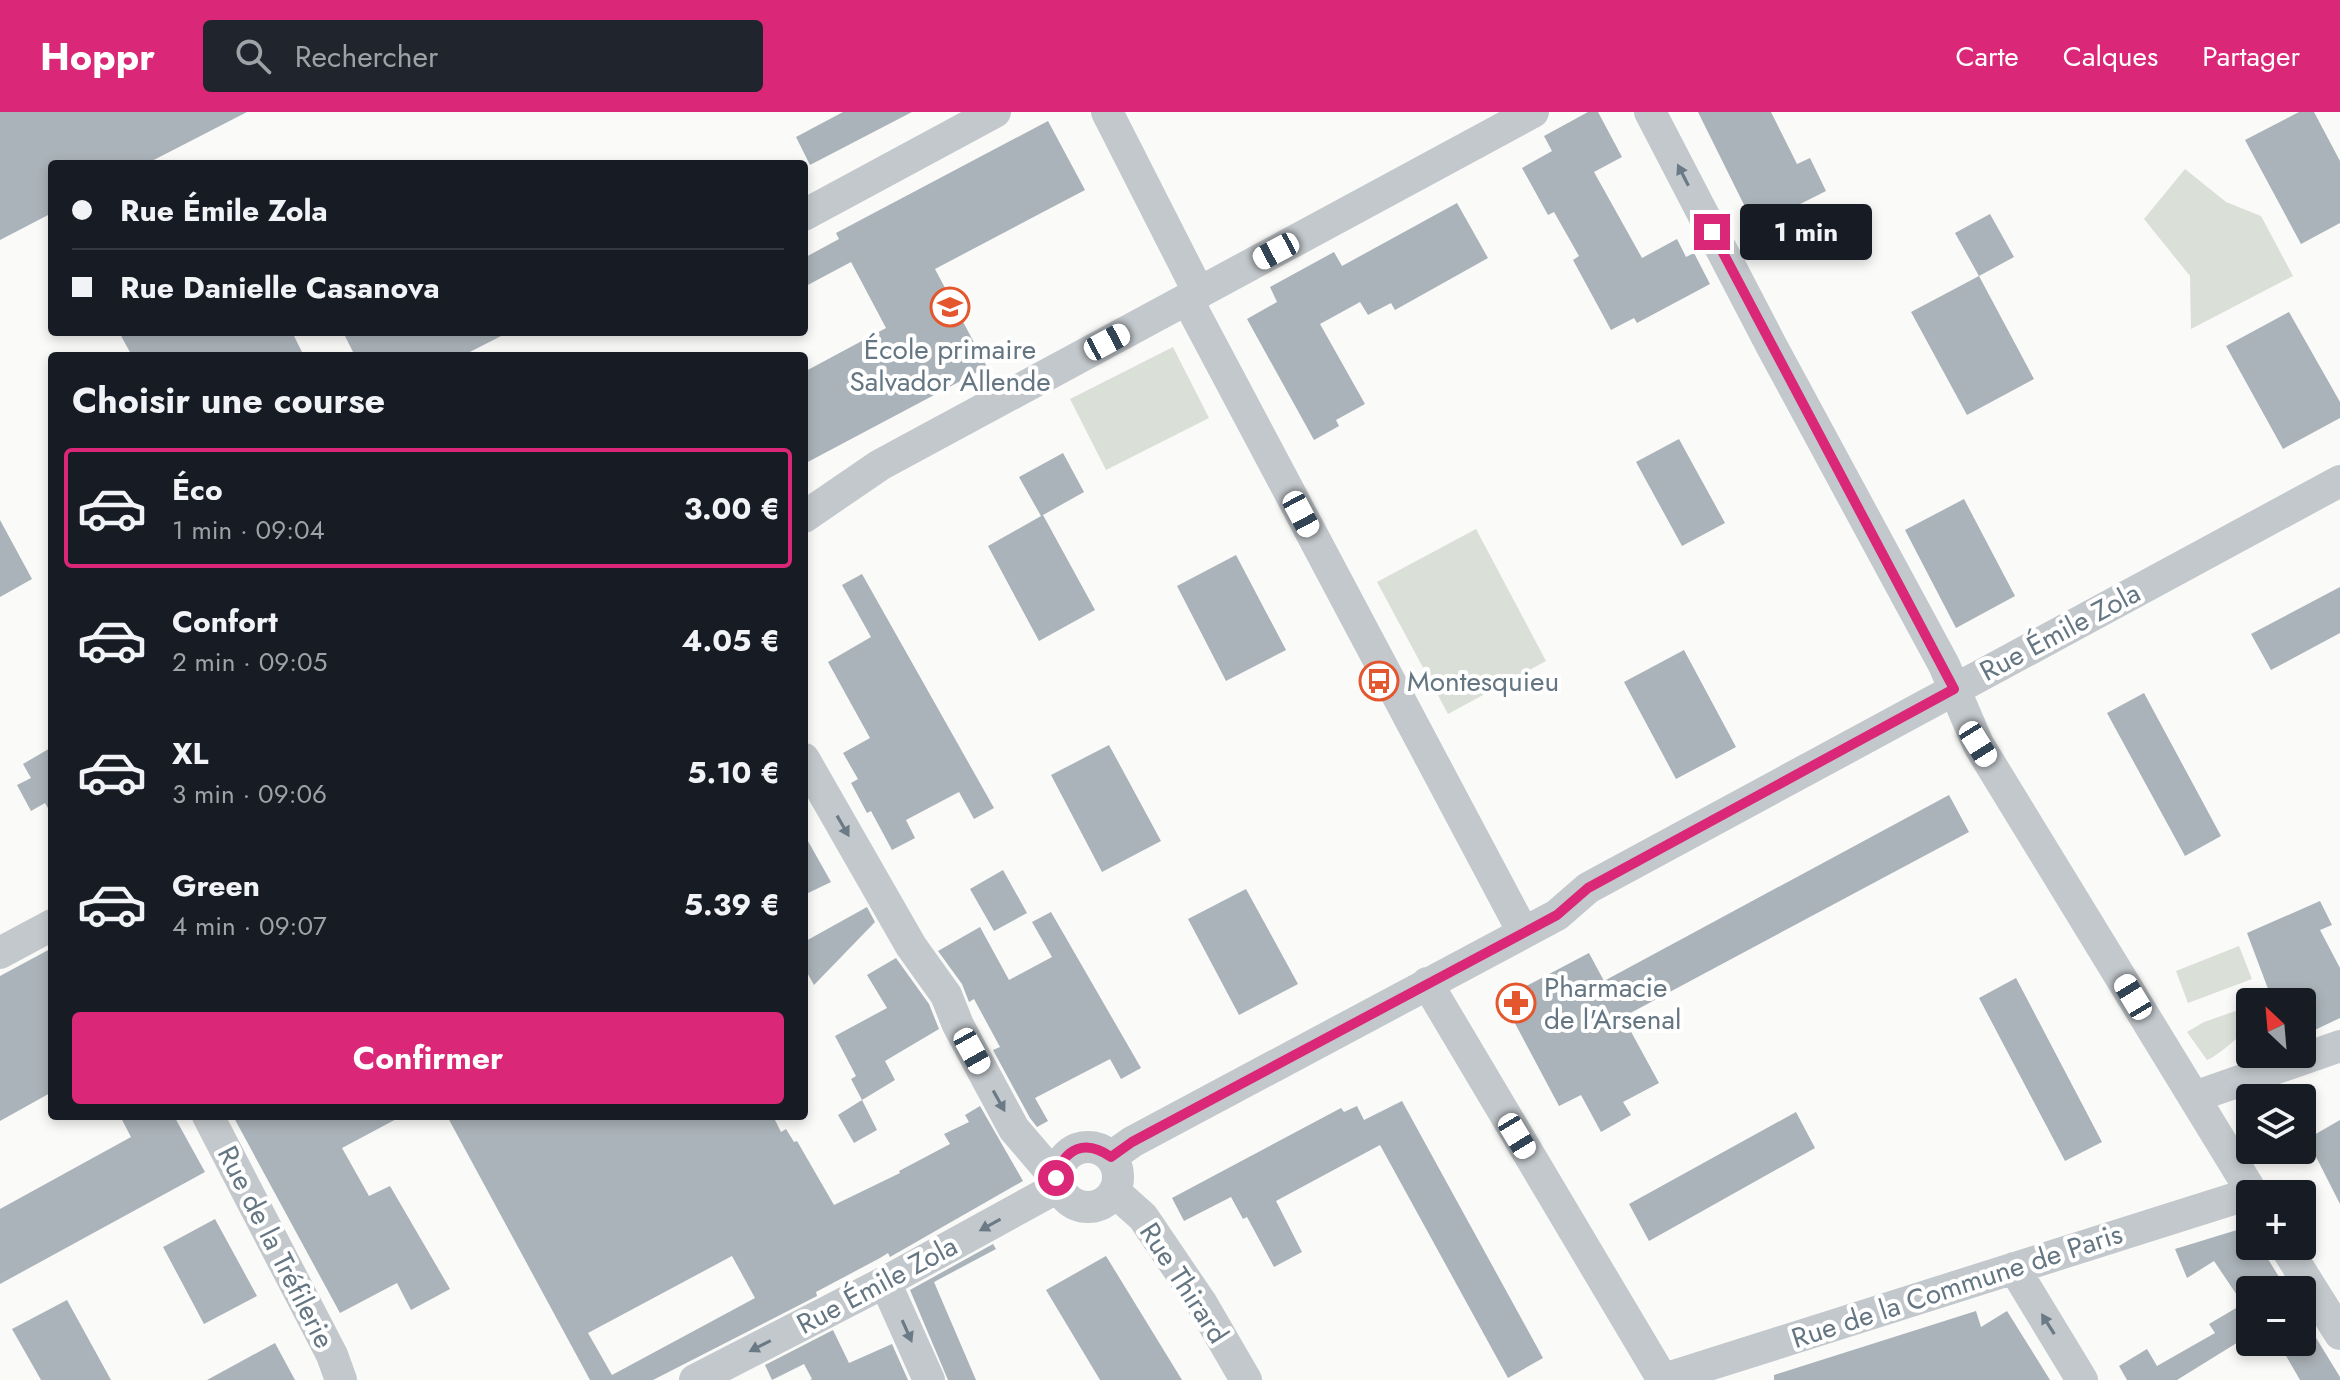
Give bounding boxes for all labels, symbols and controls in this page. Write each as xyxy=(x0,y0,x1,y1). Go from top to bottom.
search box xyxy=(203,20,763,92)
text: Hoppr xyxy=(40,29,155,84)
icon: search xyxy=(231,34,275,78)
text: Rechercher xyxy=(295,35,438,78)
text: Carte xyxy=(1955,36,2019,77)
text: Calques xyxy=(2063,36,2158,77)
text: Partager xyxy=(2202,36,2300,77)
one-way arrow xyxy=(1676,163,1689,186)
text: Rue Émile Zola xyxy=(120,189,328,232)
callout: 1 min xyxy=(1740,204,1872,260)
text: 1 min xyxy=(1774,213,1838,251)
route end xyxy=(1694,214,1730,250)
car xyxy=(1249,229,1303,273)
text: Rue Danielle Casanova xyxy=(120,266,440,309)
school or university icon: École primaire Salvador Allende xyxy=(929,286,971,328)
car xyxy=(1080,320,1134,364)
place label: École primaire Salvador Allende xyxy=(849,329,1051,402)
text: Choisir une course xyxy=(72,374,385,426)
text: Éco xyxy=(172,468,223,511)
icon: car xyxy=(76,472,148,544)
text: 3.00 € xyxy=(684,487,780,530)
car xyxy=(1279,487,1323,541)
text: 1 min · 09:04 xyxy=(172,511,325,549)
street label: Rue Émile Zola xyxy=(1972,572,2148,692)
text: Confort xyxy=(172,600,278,643)
icon: car xyxy=(76,604,148,676)
text: 4.05 € xyxy=(682,619,780,662)
text: 2 min · 09:05 xyxy=(172,643,327,681)
bus stop icon: Montesquieu xyxy=(1358,660,1400,702)
place label: Montesquieu xyxy=(1407,661,1559,702)
car xyxy=(1955,717,2001,771)
text: XL xyxy=(172,732,208,775)
icon: car xyxy=(76,736,148,808)
text: 5.10 € xyxy=(687,751,780,794)
text: 3 min · 09:06 xyxy=(172,775,327,813)
one-way arrow xyxy=(836,815,850,838)
text: Green xyxy=(172,864,260,907)
icon: car xyxy=(76,868,148,940)
text: 5.39 € xyxy=(684,883,780,926)
text: 4 min · 09:07 xyxy=(172,907,327,945)
place label: Pharmacie de l'Arsenal xyxy=(1544,967,1681,1040)
car xyxy=(2110,970,2156,1024)
pharmacy icon: Pharmacie de l'Arsenal xyxy=(1495,982,1537,1024)
north arrow xyxy=(2236,988,2316,1068)
map controls xyxy=(2236,988,2316,1356)
button: Confirmer xyxy=(72,1012,784,1104)
car xyxy=(950,1024,994,1078)
button: layers xyxy=(2236,1084,2316,1164)
one-way arrow xyxy=(992,1089,1005,1112)
car xyxy=(1494,1109,1540,1163)
street label: Rue de la Tréfilerie xyxy=(207,1139,345,1355)
route start xyxy=(1038,1160,1074,1196)
button: + xyxy=(2236,1180,2316,1260)
street label: Rue de la Commune de Paris xyxy=(1786,1213,2128,1359)
street label: Rue Thirard xyxy=(1130,1214,1238,1352)
one-way arrow xyxy=(979,1217,1001,1231)
street label: Rue Émile Zola xyxy=(789,1225,965,1345)
button: − xyxy=(2236,1276,2316,1356)
one-way arrow xyxy=(2041,1313,2055,1335)
one-way arrow xyxy=(900,1319,914,1343)
one-way arrow xyxy=(749,1340,772,1353)

